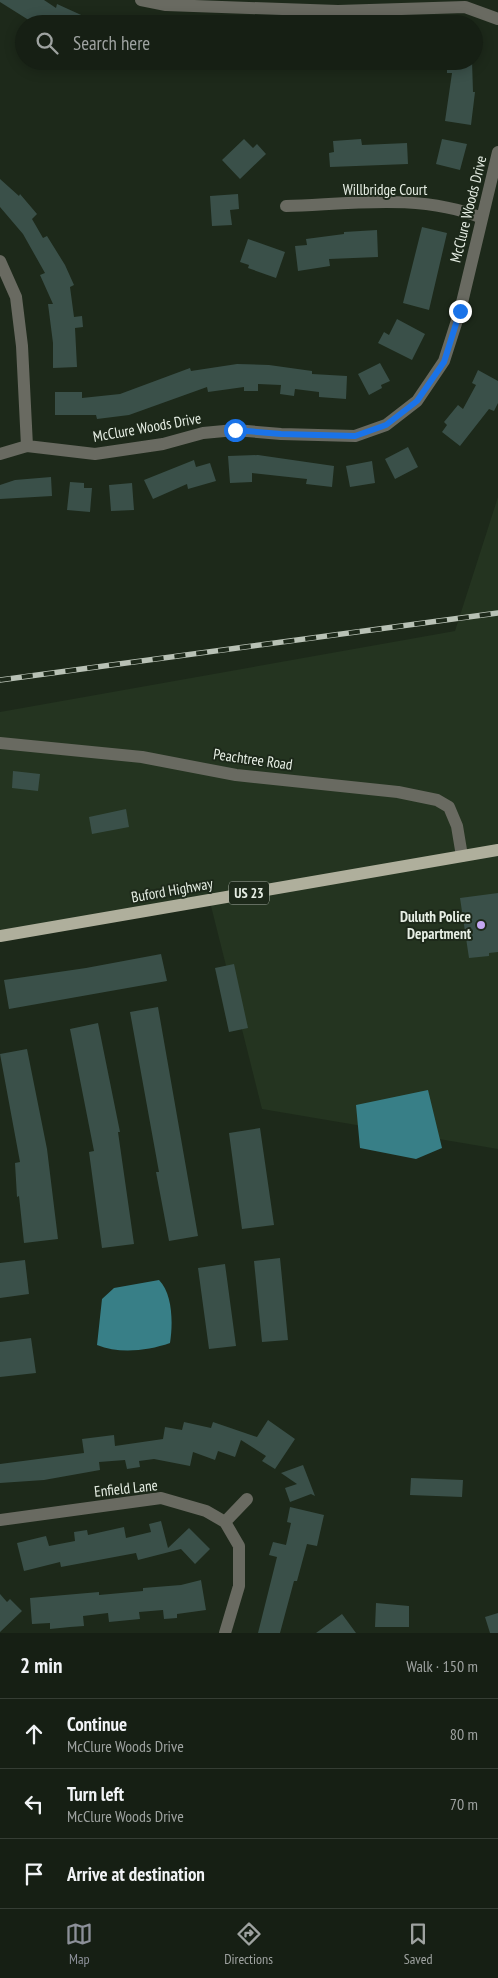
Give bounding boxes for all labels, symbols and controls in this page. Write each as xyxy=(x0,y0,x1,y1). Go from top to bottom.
search box xyxy=(15,15,483,70)
icon: search xyxy=(33,29,61,57)
text: Search here xyxy=(73,31,150,55)
street label: McClure Woods Drive xyxy=(446,154,490,264)
street label: Willbridge Court xyxy=(343,180,427,199)
route end xyxy=(449,300,472,323)
street label: McClure Woods Drive xyxy=(91,408,203,446)
route start xyxy=(224,419,247,442)
street label: Peachtree Road xyxy=(212,744,294,774)
street label: Buford Highway xyxy=(130,873,215,907)
road number: US 23 xyxy=(229,881,269,904)
place label: Duluth Police Department xyxy=(400,907,472,943)
marker: Duluth Police Department xyxy=(475,919,487,931)
street label: Enfield Lane xyxy=(93,1475,159,1501)
text: 2 min xyxy=(20,1652,62,1679)
text: Walk · 150 m xyxy=(406,1656,478,1676)
text: Continue xyxy=(67,1712,127,1736)
icon: ahead xyxy=(20,1720,48,1748)
text: 80 m xyxy=(450,1724,478,1744)
text: McClure Woods Drive xyxy=(67,1736,184,1756)
text: Turn left xyxy=(67,1782,124,1806)
icon: left xyxy=(20,1790,48,1818)
text: 70 m xyxy=(450,1794,478,1814)
text: McClure Woods Drive xyxy=(67,1806,184,1826)
icon: arrive xyxy=(20,1860,48,1888)
text: Arrive at destination xyxy=(67,1862,205,1886)
tab: Map xyxy=(65,1920,93,1968)
tab: Directions xyxy=(224,1920,273,1968)
tab: Saved xyxy=(404,1920,433,1968)

